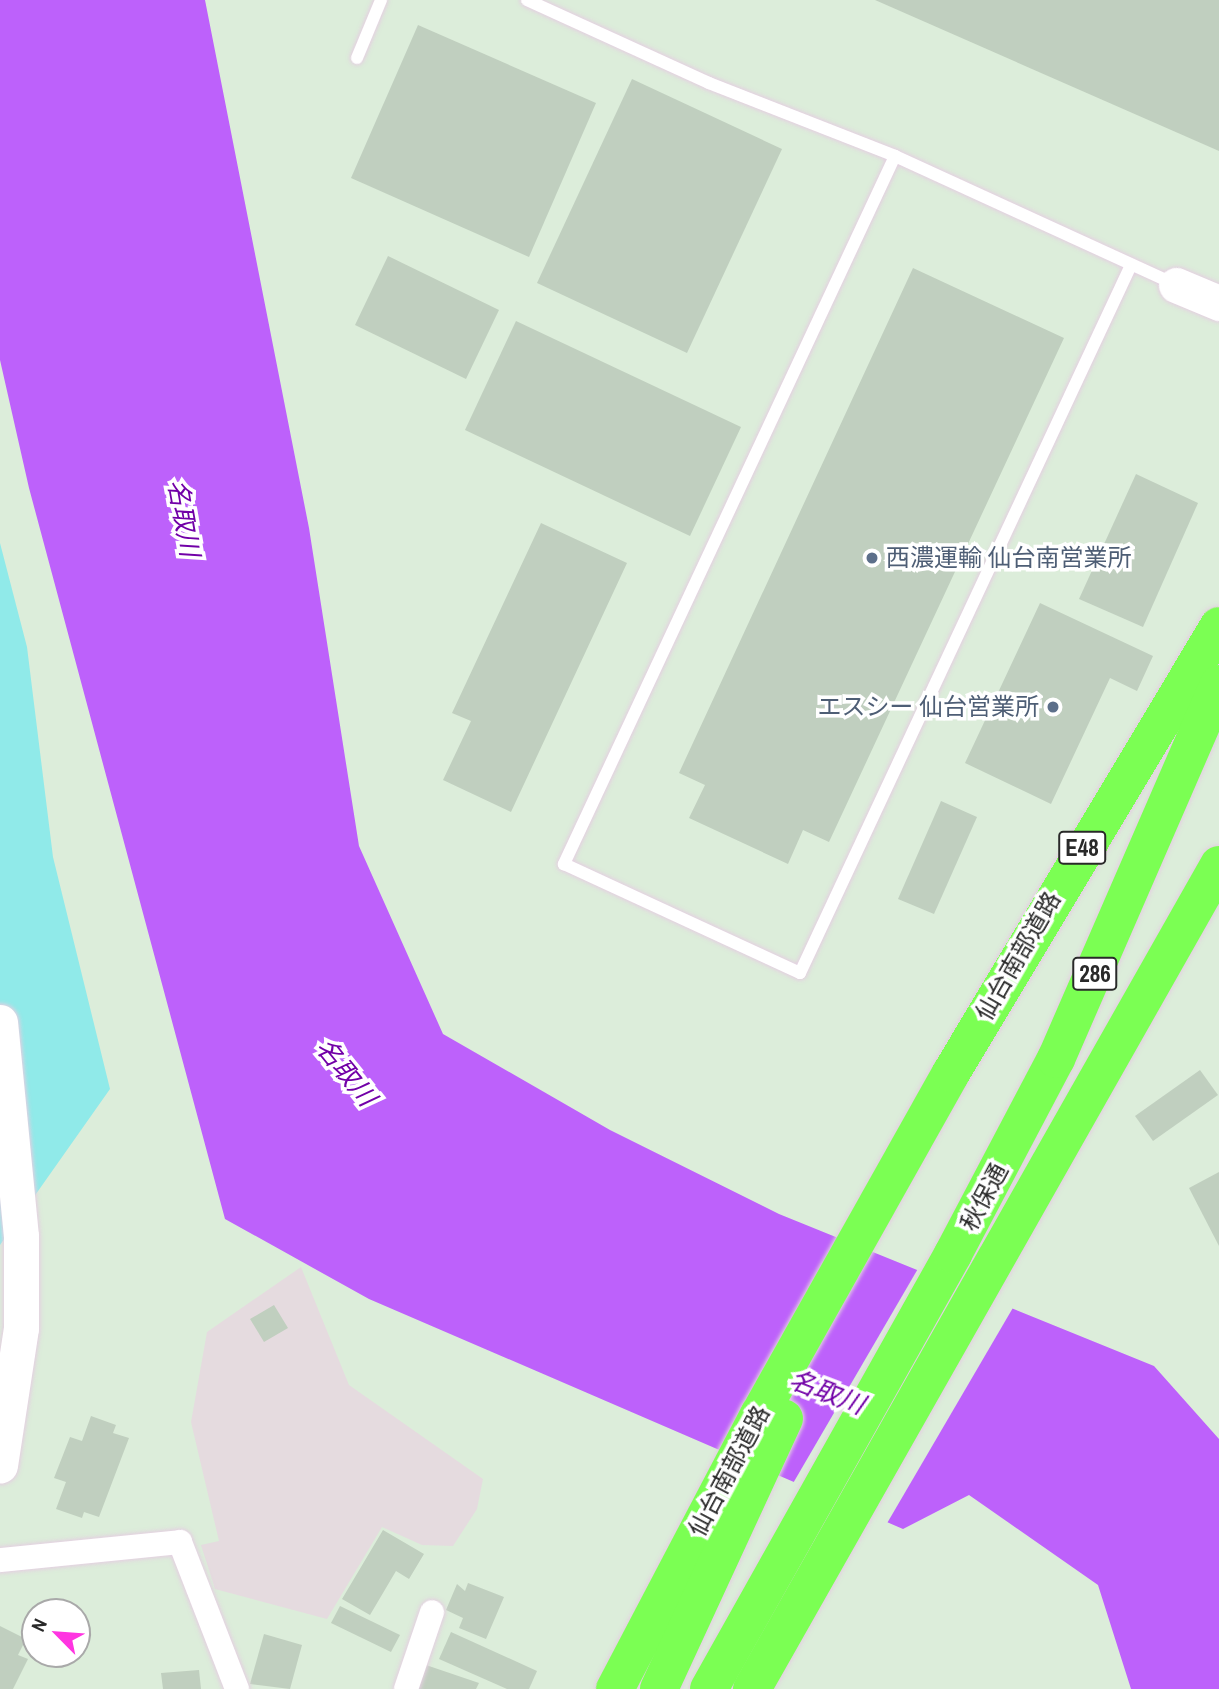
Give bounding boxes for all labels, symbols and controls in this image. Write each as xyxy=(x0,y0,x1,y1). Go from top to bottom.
water label: 名取川 xyxy=(162,477,206,559)
place label: 西濃運輸 仙台南営業所 xyxy=(886,544,1131,572)
marker: 西濃運輸 仙台南営業所 xyxy=(864,550,880,566)
place label: エスシー 仙台営業所 xyxy=(818,693,1039,721)
marker: エスシー 仙台営業所 xyxy=(1045,699,1061,715)
road number: E48 xyxy=(1058,828,1106,868)
street label: 仙台南部道路 xyxy=(970,886,1066,1026)
road number: 286 xyxy=(1072,954,1118,993)
water label: 名取川 xyxy=(309,1032,383,1112)
street label: 秋保通 xyxy=(954,1158,1014,1236)
water label: 名取川 xyxy=(785,1363,869,1421)
street label: 仙台南部道路 xyxy=(682,1401,776,1541)
north arrow xyxy=(21,1598,91,1668)
text: N xyxy=(25,1614,53,1636)

